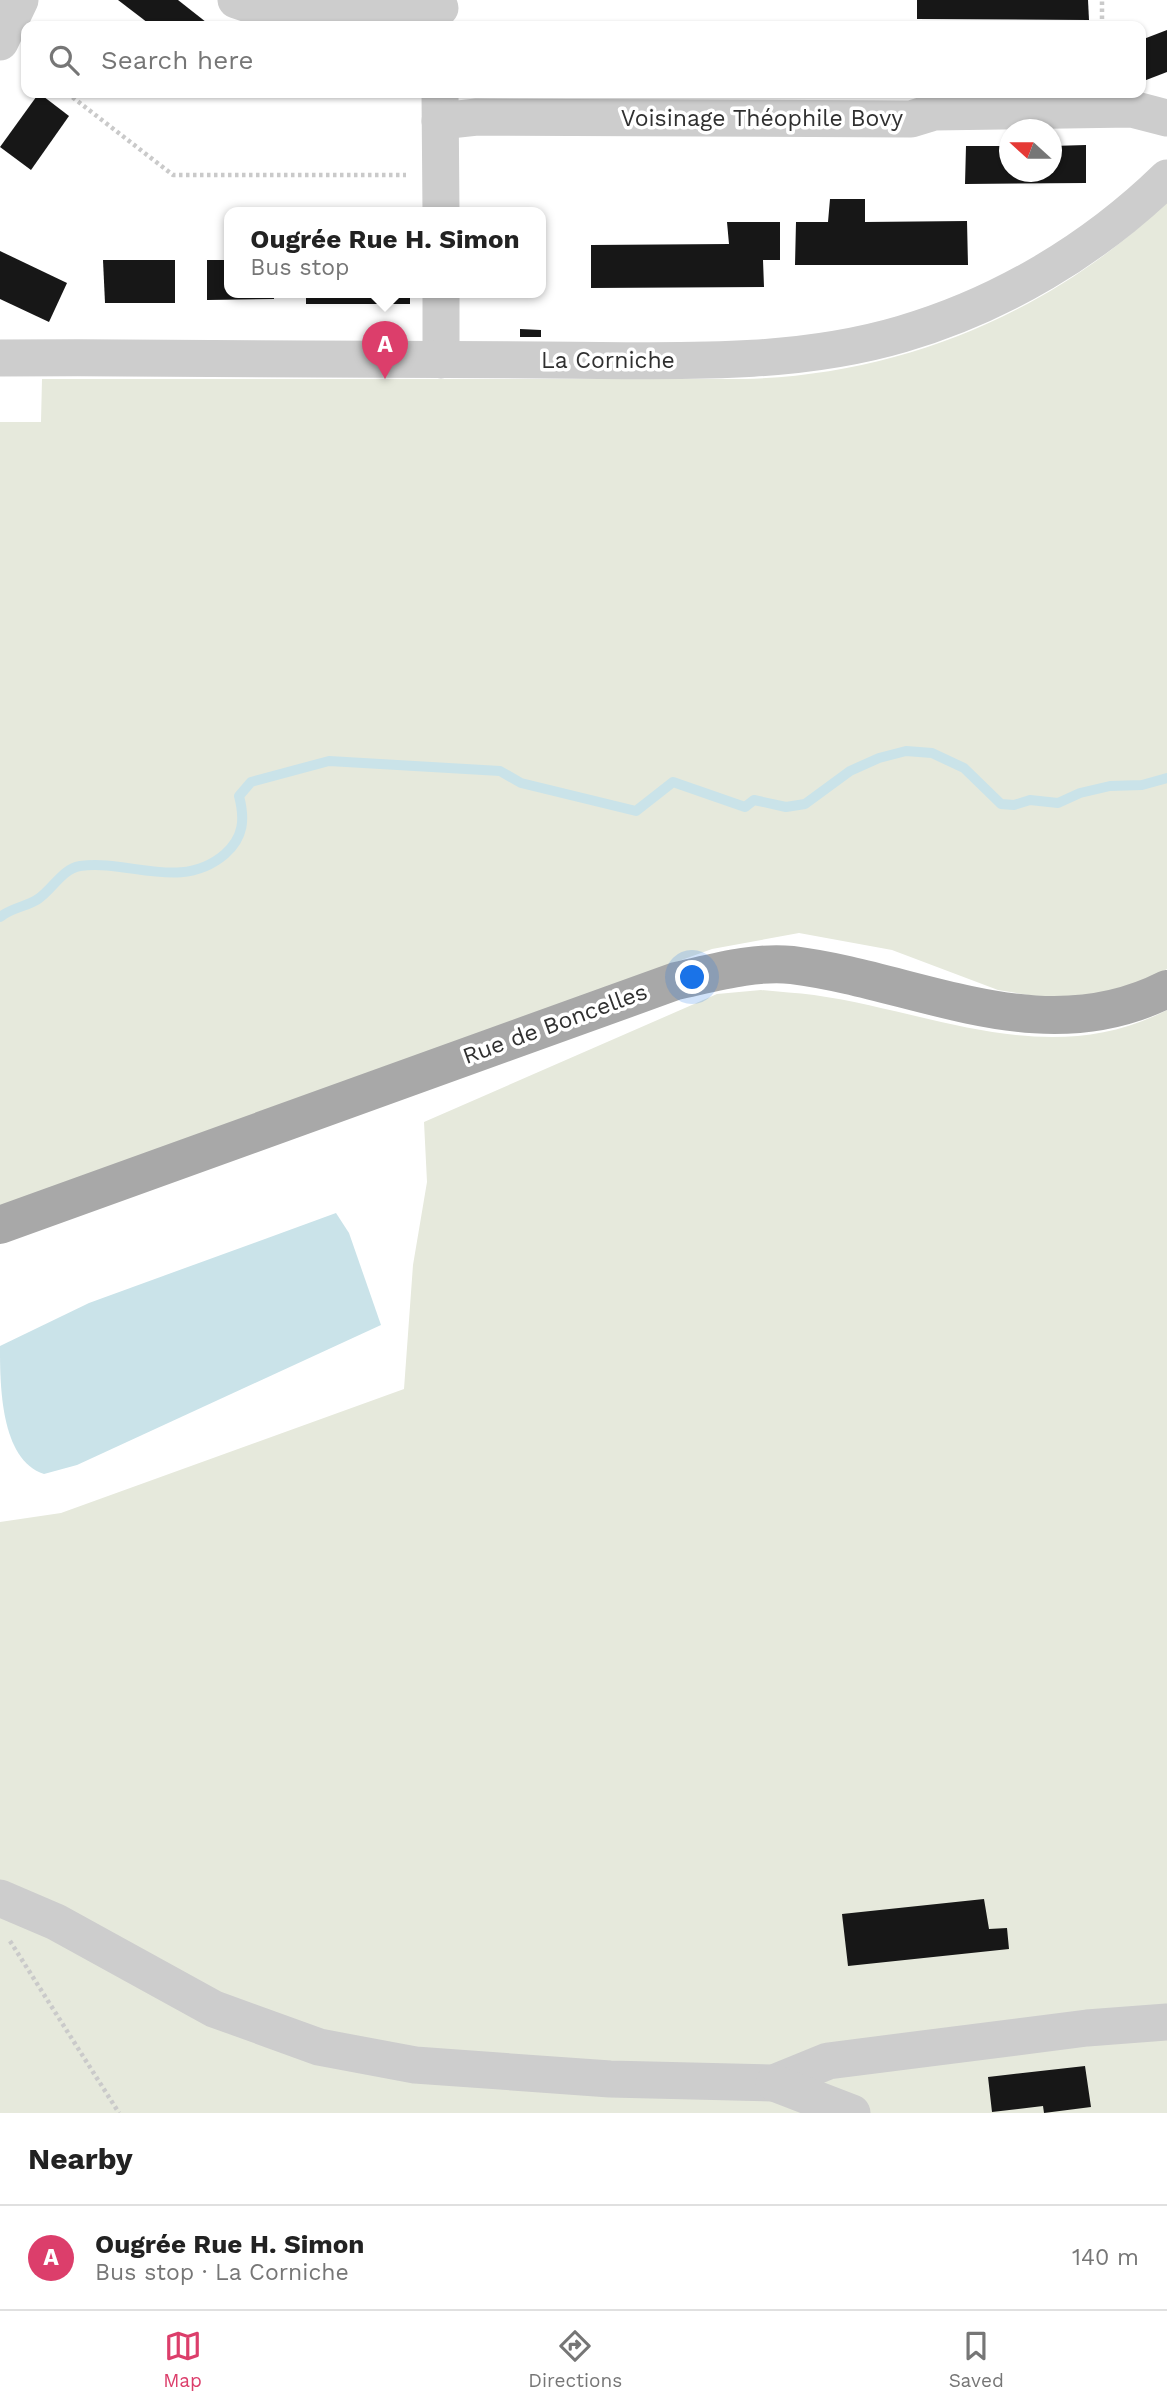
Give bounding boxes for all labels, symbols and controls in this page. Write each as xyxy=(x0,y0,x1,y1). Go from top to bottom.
search box xyxy=(21,21,1146,98)
icon: search xyxy=(45,41,83,79)
text: Search here xyxy=(101,45,253,75)
street label: Voisinage Théophile Bovy xyxy=(621,105,903,132)
north arrow xyxy=(999,119,1062,182)
popup xyxy=(224,207,546,298)
text: Ougrée Rue H. Simon xyxy=(250,224,520,254)
text: Bus stop xyxy=(250,254,349,281)
pin: A xyxy=(362,321,408,379)
street label: La Corniche xyxy=(541,347,675,374)
your location xyxy=(675,960,709,994)
street label: Rue de Boncelles xyxy=(459,978,651,1070)
text: Nearby xyxy=(28,2141,133,2176)
text: Ougrée Rue H. Simon xyxy=(95,2229,364,2259)
text: A xyxy=(43,2244,59,2271)
text: 140 m xyxy=(1072,2244,1139,2271)
text: Bus stop · La Corniche xyxy=(95,2259,349,2286)
tab: Map xyxy=(163,2327,202,2392)
tab: Directions xyxy=(528,2327,622,2392)
tab: Saved xyxy=(949,2327,1004,2392)

